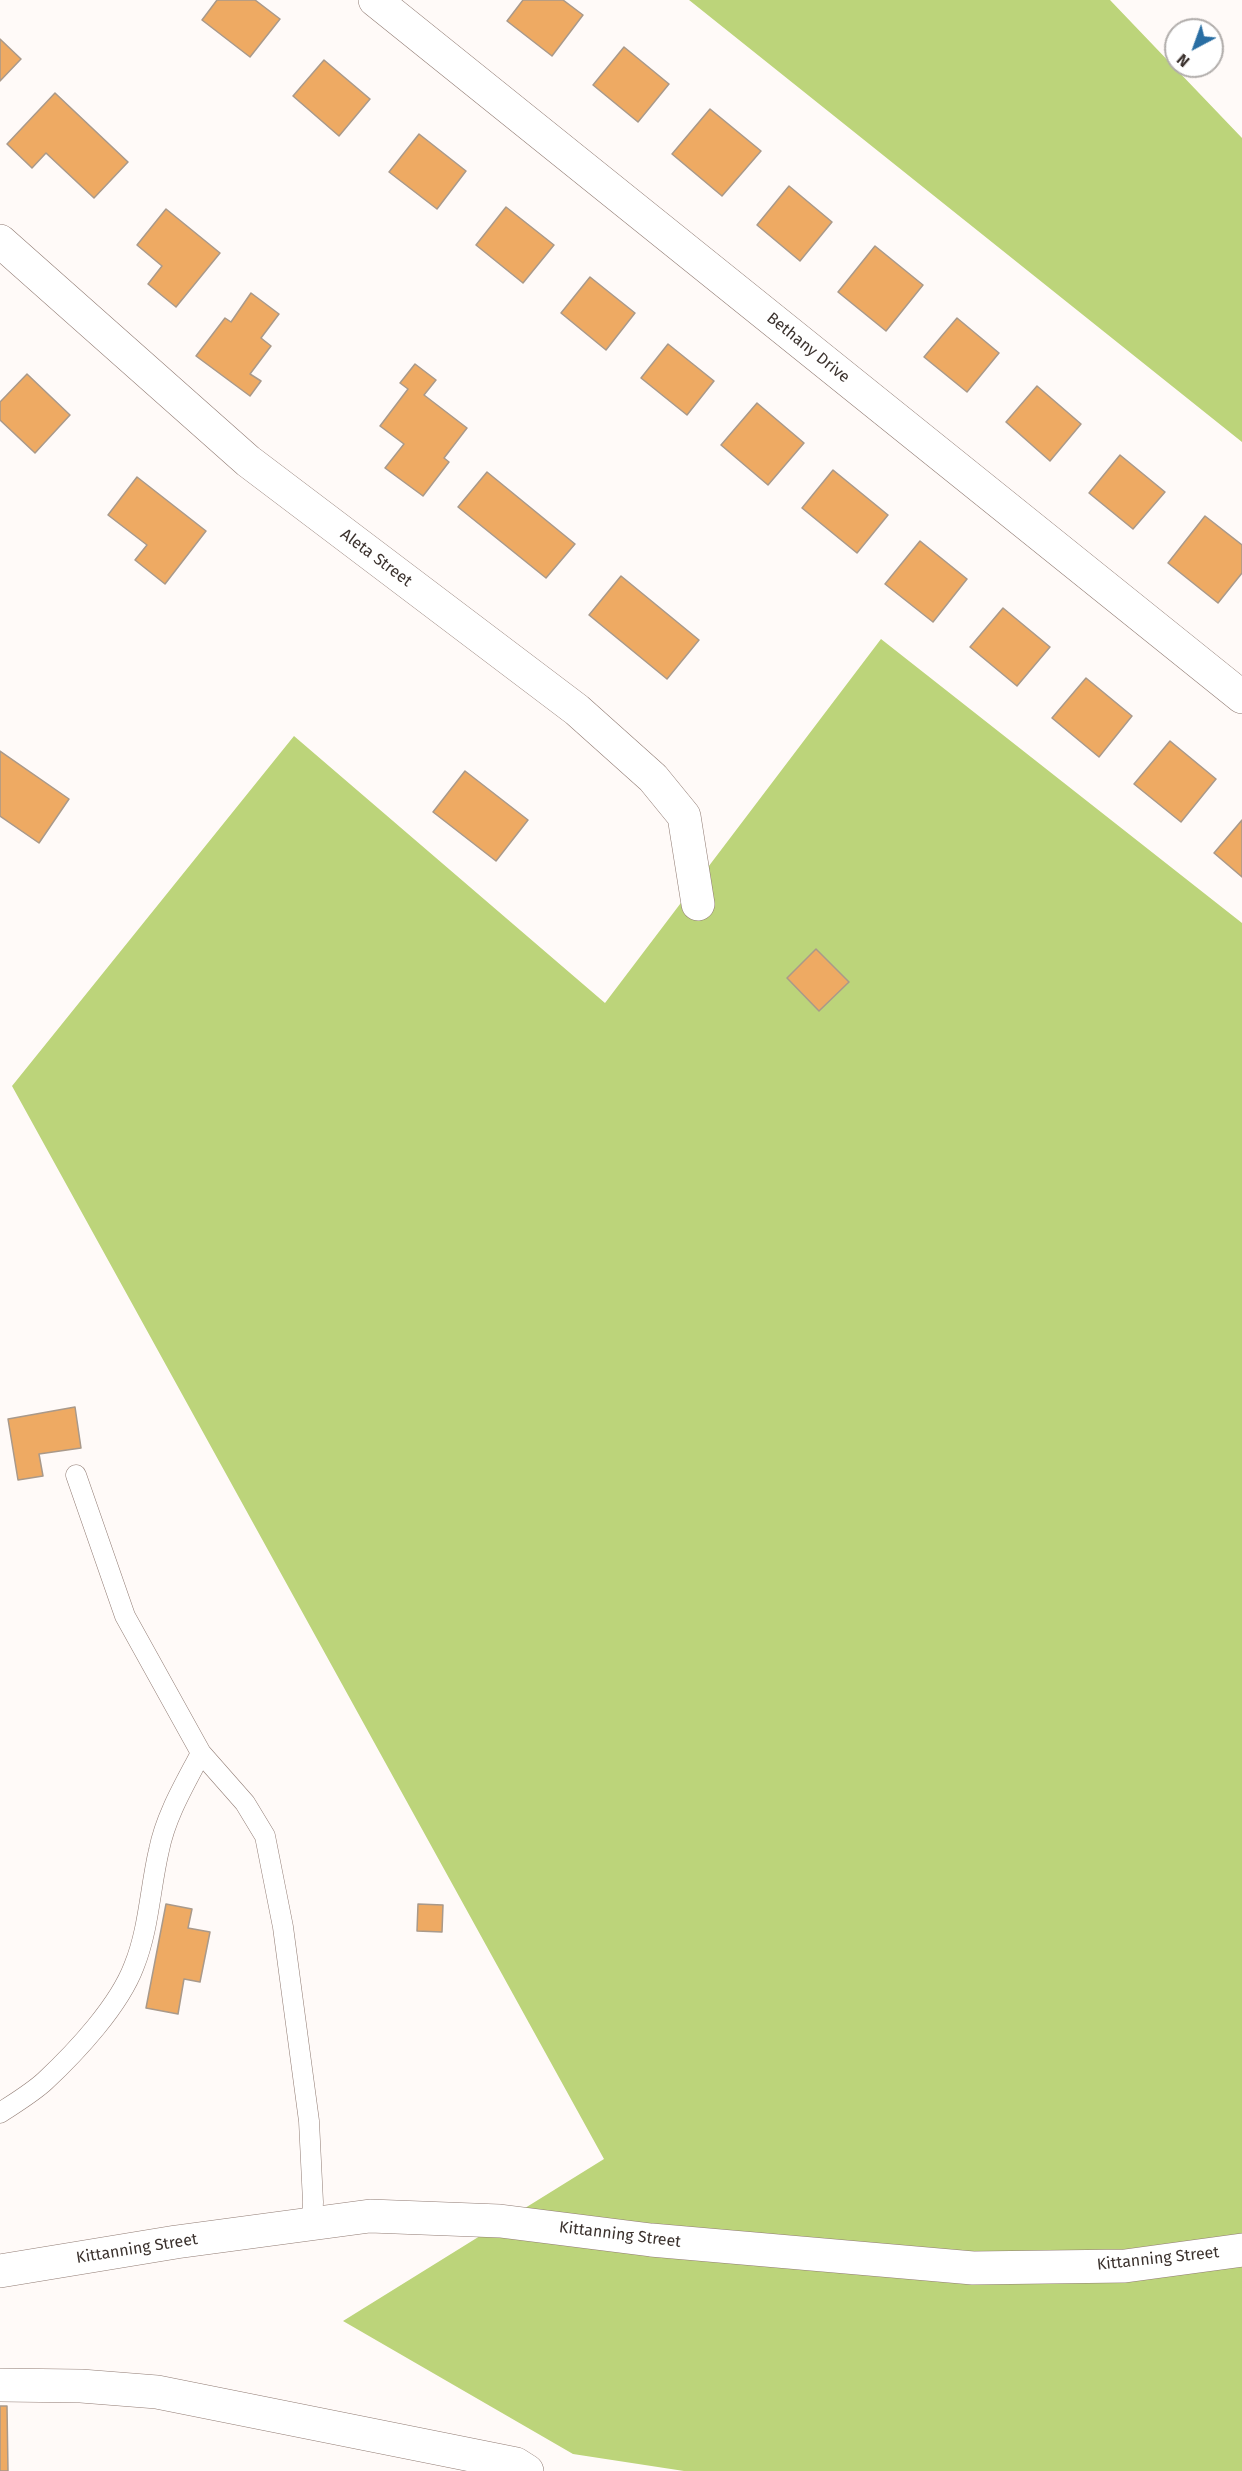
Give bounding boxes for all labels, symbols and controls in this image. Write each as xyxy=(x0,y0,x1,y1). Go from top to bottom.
north arrow xyxy=(1164,18,1224,78)
text: N xyxy=(1173,50,1193,71)
street label: Bethany Drive xyxy=(763,309,853,387)
street label: Aleta Street xyxy=(336,525,416,591)
street label: Kittanning Street xyxy=(558,2218,682,2252)
street label: Kittanning Street xyxy=(75,2230,199,2268)
street label: Kittanning Street xyxy=(1096,2243,1220,2275)

